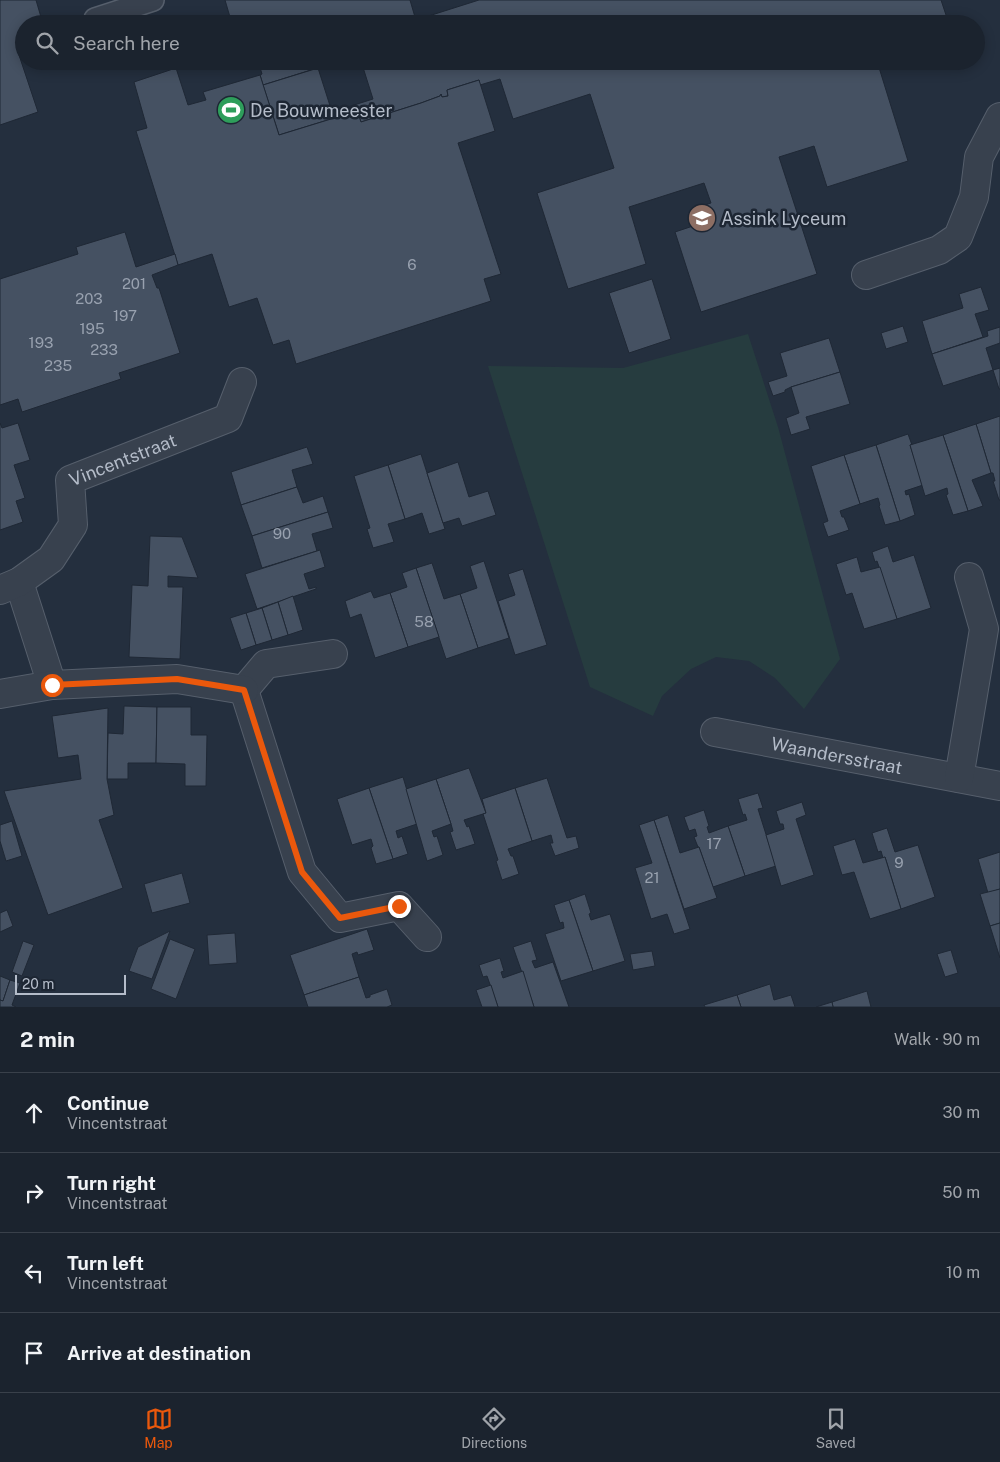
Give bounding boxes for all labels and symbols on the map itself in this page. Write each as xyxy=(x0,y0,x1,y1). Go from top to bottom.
sports icon: De Bouwmeester xyxy=(216,95,246,125)
place label: De Bouwmeester xyxy=(250,100,393,121)
school or university icon: Assink Lyceum xyxy=(687,203,717,233)
place label: Assink Lyceum xyxy=(721,208,846,229)
house number: 6 xyxy=(407,256,417,273)
house number: 201 xyxy=(122,275,146,292)
house number: 203 xyxy=(75,290,103,307)
house number: 197 xyxy=(113,307,137,324)
house number: 195 xyxy=(79,320,105,337)
house number: 193 xyxy=(29,334,53,351)
house number: 233 xyxy=(90,341,118,358)
house number: 235 xyxy=(44,357,72,374)
street label: Vincentstraat xyxy=(66,429,179,490)
house number: 90 xyxy=(273,525,291,542)
house number: 58 xyxy=(414,613,434,630)
route start xyxy=(41,674,64,697)
street label: Waandersstraat xyxy=(770,732,904,778)
house number: 17 xyxy=(706,835,722,852)
house number: 9 xyxy=(894,854,904,871)
house number: 21 xyxy=(644,869,660,886)
route end xyxy=(388,895,411,918)
scale bar xyxy=(15,972,126,995)

